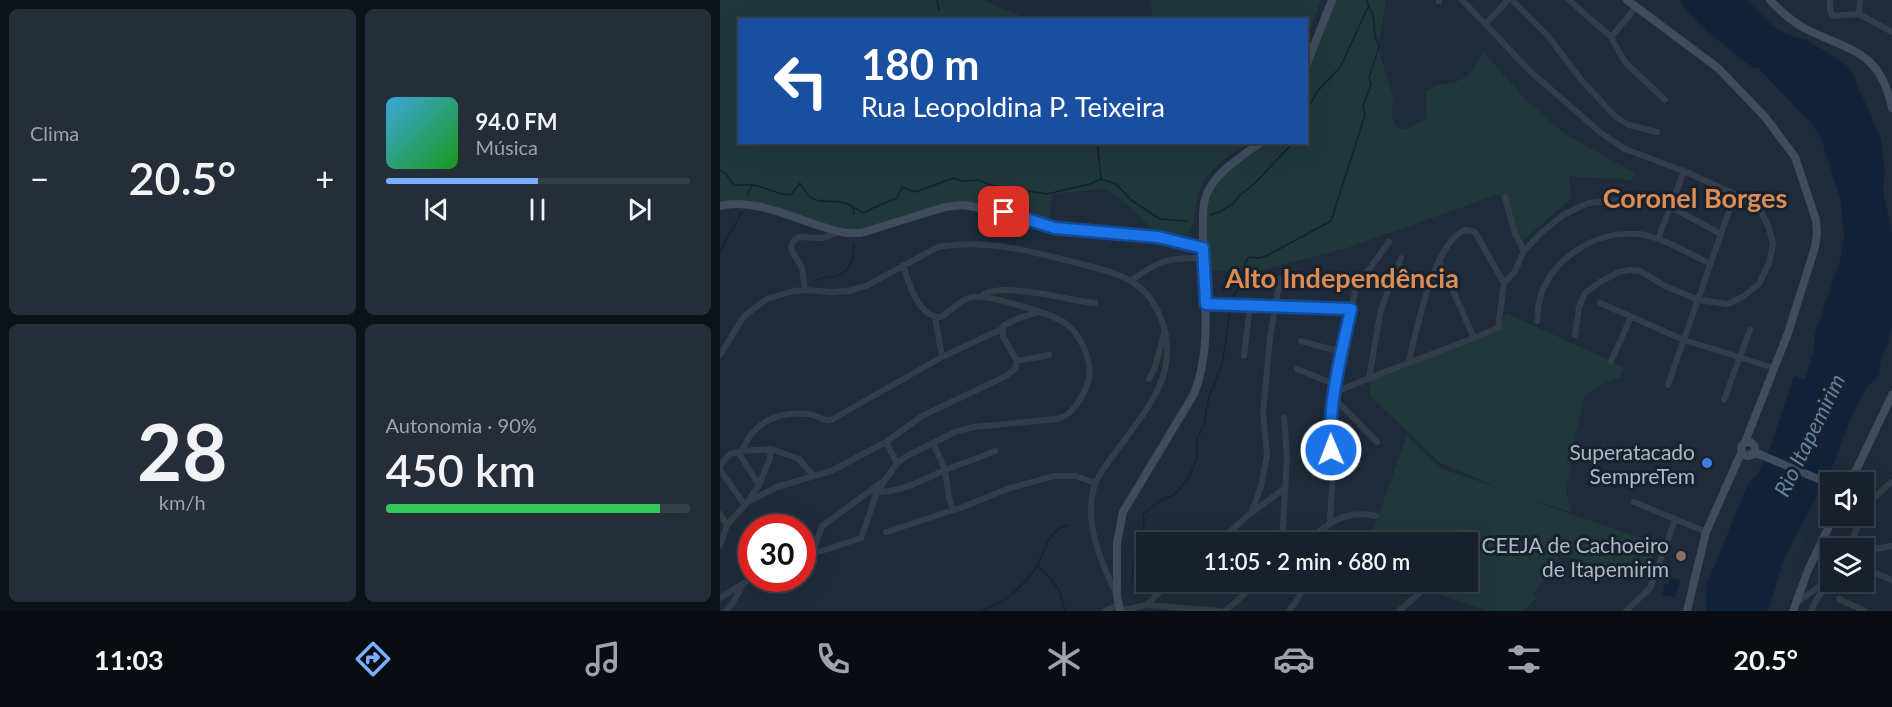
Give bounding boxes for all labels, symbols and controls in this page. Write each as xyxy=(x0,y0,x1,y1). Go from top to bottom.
text: 180 m xyxy=(861,39,979,89)
icon: left xyxy=(762,42,840,120)
text: Rua Leopoldina P. Teixeira xyxy=(861,90,1165,123)
text: 94.0 FM xyxy=(476,108,558,135)
text: Clima xyxy=(30,121,79,145)
text: Música xyxy=(476,135,538,159)
text: 20.5° xyxy=(128,151,236,205)
text: − xyxy=(30,158,49,198)
text: + xyxy=(315,158,335,198)
district label: Coronel Borges xyxy=(1603,181,1787,214)
pin xyxy=(978,186,1029,237)
icon: previous xyxy=(420,193,453,226)
icon: pause xyxy=(521,193,554,226)
icon: next xyxy=(623,193,656,226)
icon: arrive xyxy=(987,195,1020,228)
district label: Alto Independência xyxy=(1224,261,1459,294)
water label: Rio Itapemirim xyxy=(1768,369,1850,501)
text: 28 xyxy=(137,404,227,498)
text: Autonomia · 90% xyxy=(386,413,537,437)
position arrow xyxy=(1299,418,1363,482)
place label: Superatacado SempreTem xyxy=(1569,439,1695,488)
text: 450 km xyxy=(386,443,536,497)
marker: Superatacado SempreTem xyxy=(1700,456,1714,470)
map controls xyxy=(1820,472,1874,592)
button: sound xyxy=(1820,472,1874,526)
text: km/h xyxy=(159,490,206,514)
speed limit sign: 30 xyxy=(738,514,816,592)
place label: CEEJA de Cachoeiro de Itapemirim xyxy=(1482,532,1669,581)
button: layers xyxy=(1820,538,1874,592)
text: 11:05 · 2 min · 680 m xyxy=(1204,548,1410,575)
marker: CEEJA de Cachoeiro de Itapemirim xyxy=(1674,549,1688,563)
icon: directions xyxy=(352,638,394,680)
icon: music xyxy=(582,638,624,680)
icon: phone xyxy=(812,638,854,680)
icon: climate xyxy=(1043,638,1085,680)
icon: car xyxy=(1273,638,1315,680)
icon: filters xyxy=(1503,638,1545,680)
text: 11:03 xyxy=(94,643,164,676)
text: 20.5° xyxy=(1733,643,1798,676)

